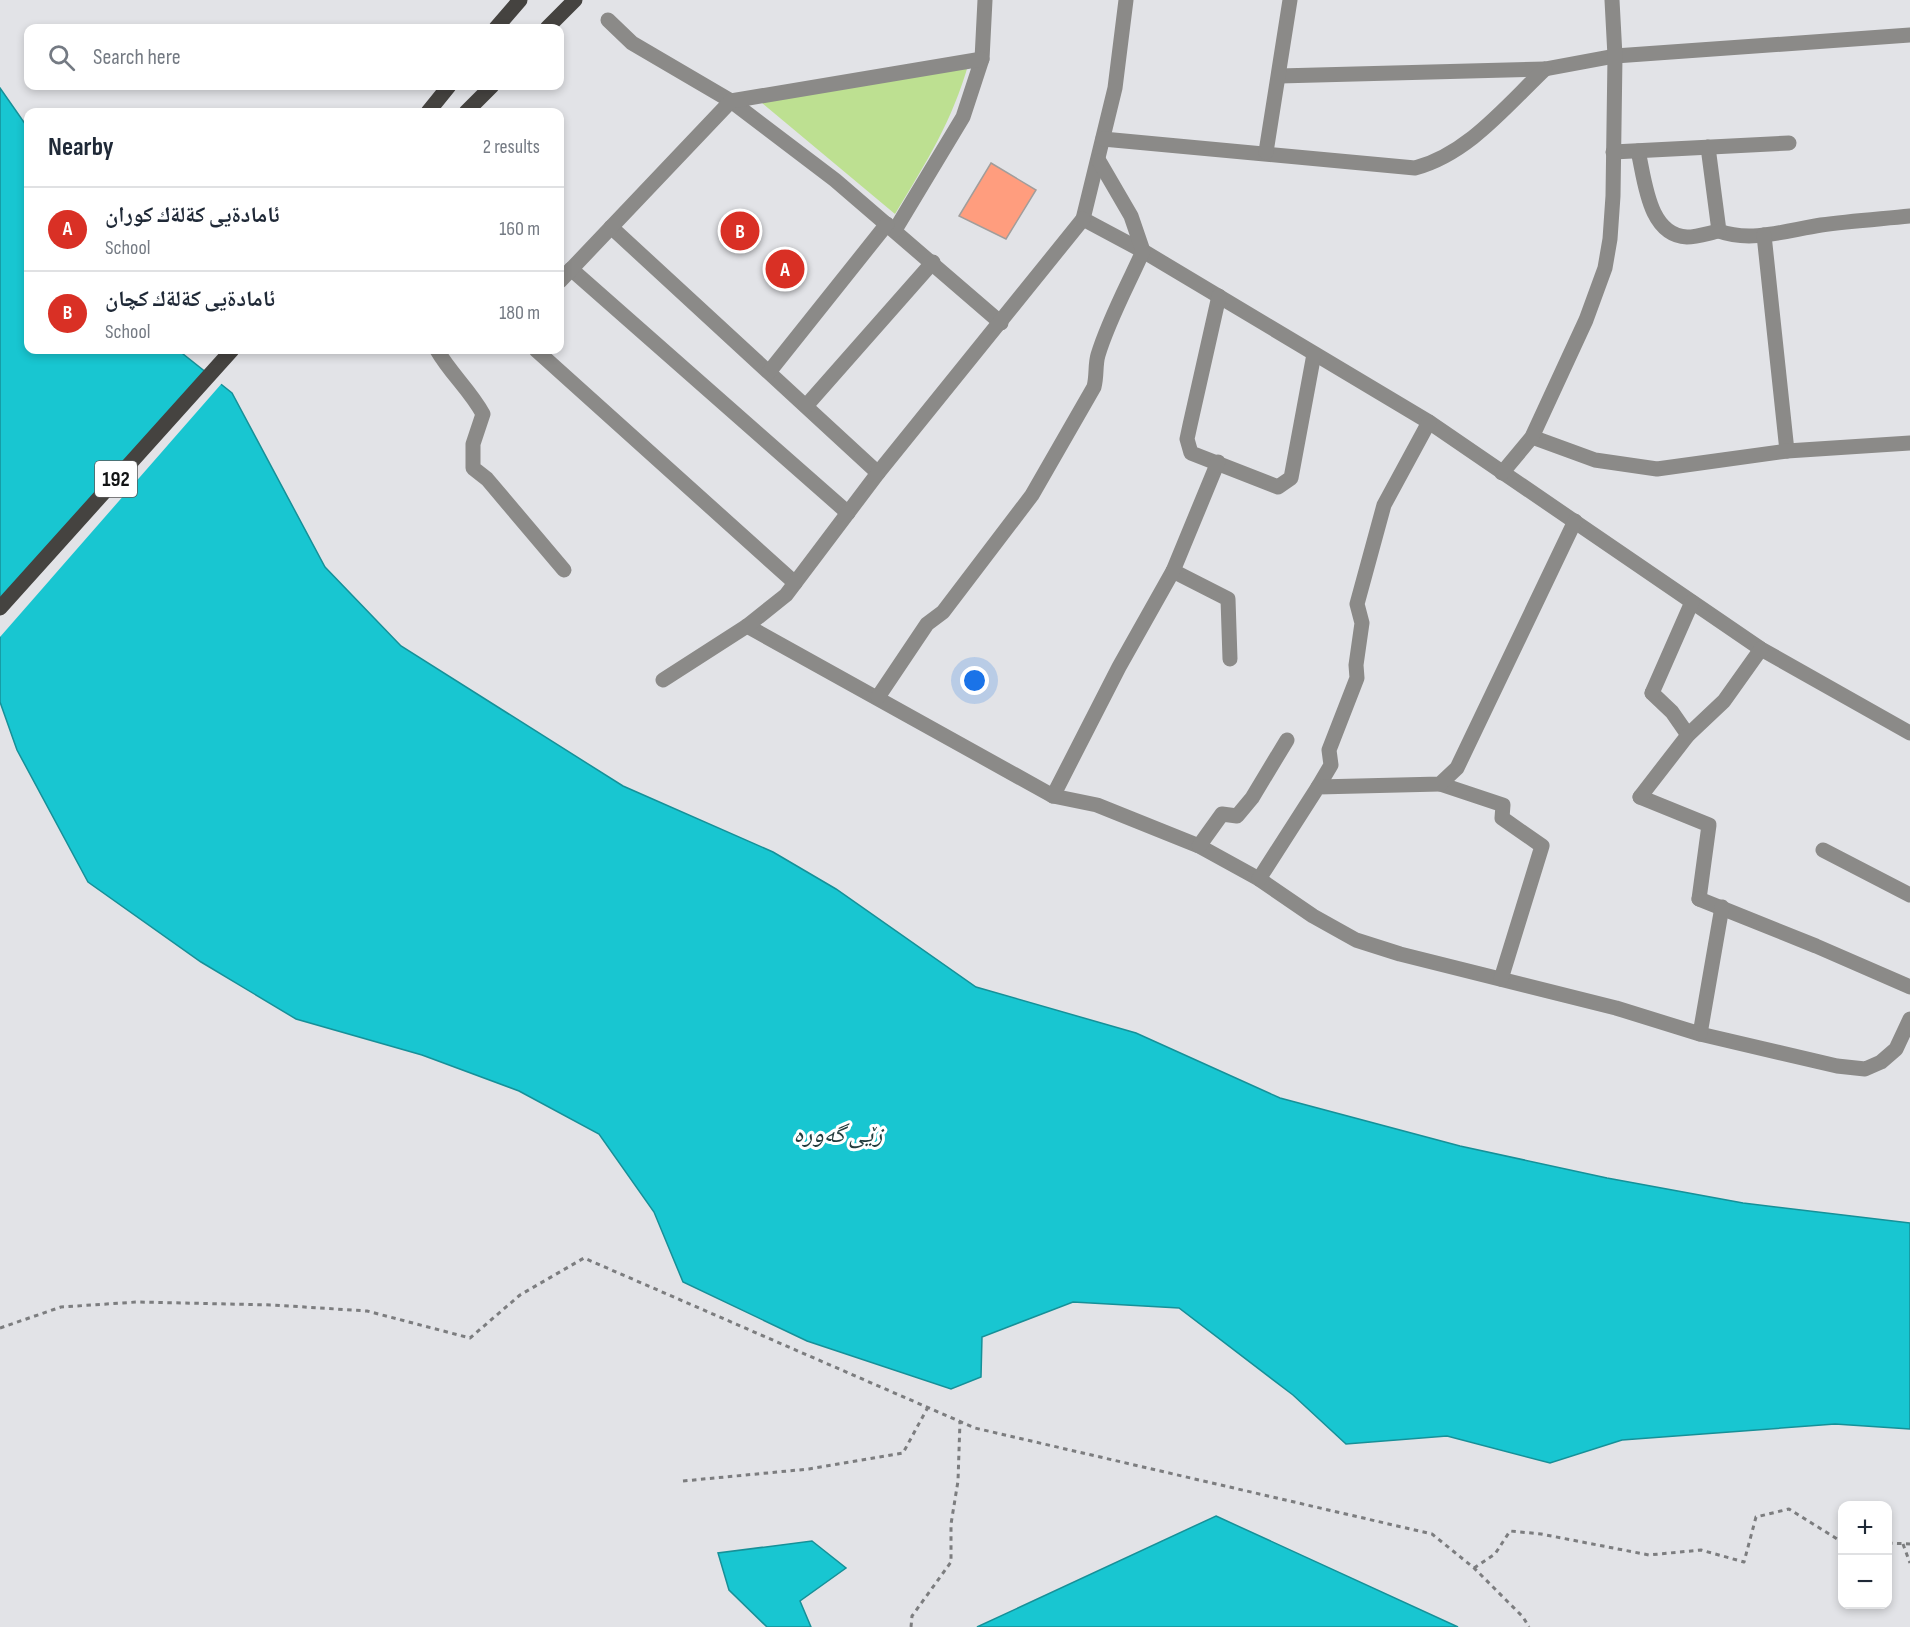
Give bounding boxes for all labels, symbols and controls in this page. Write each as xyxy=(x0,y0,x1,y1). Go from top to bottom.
search box xyxy=(24,24,564,90)
icon: search xyxy=(45,41,78,74)
text: Search here xyxy=(93,44,180,71)
text: Nearby xyxy=(48,132,114,163)
text: 2 results xyxy=(483,135,540,159)
text: ئامادةيى كةلةك كوران xyxy=(105,202,280,229)
pin: B xyxy=(720,208,760,254)
text: A xyxy=(63,217,72,241)
text: 160 m xyxy=(499,217,540,241)
text: School xyxy=(105,236,150,260)
pin: A xyxy=(766,246,804,292)
text: ئامادةيى كةلةك كچان xyxy=(105,286,275,313)
text: B xyxy=(63,301,72,325)
text: 180 m xyxy=(499,301,540,325)
text: School xyxy=(105,320,150,344)
road number: 192 xyxy=(95,461,137,497)
your location xyxy=(960,666,989,695)
water label: زێی گەورە xyxy=(794,1120,885,1149)
map controls xyxy=(1838,1501,1892,1609)
button: + xyxy=(1838,1501,1892,1555)
button: − xyxy=(1838,1555,1892,1609)

